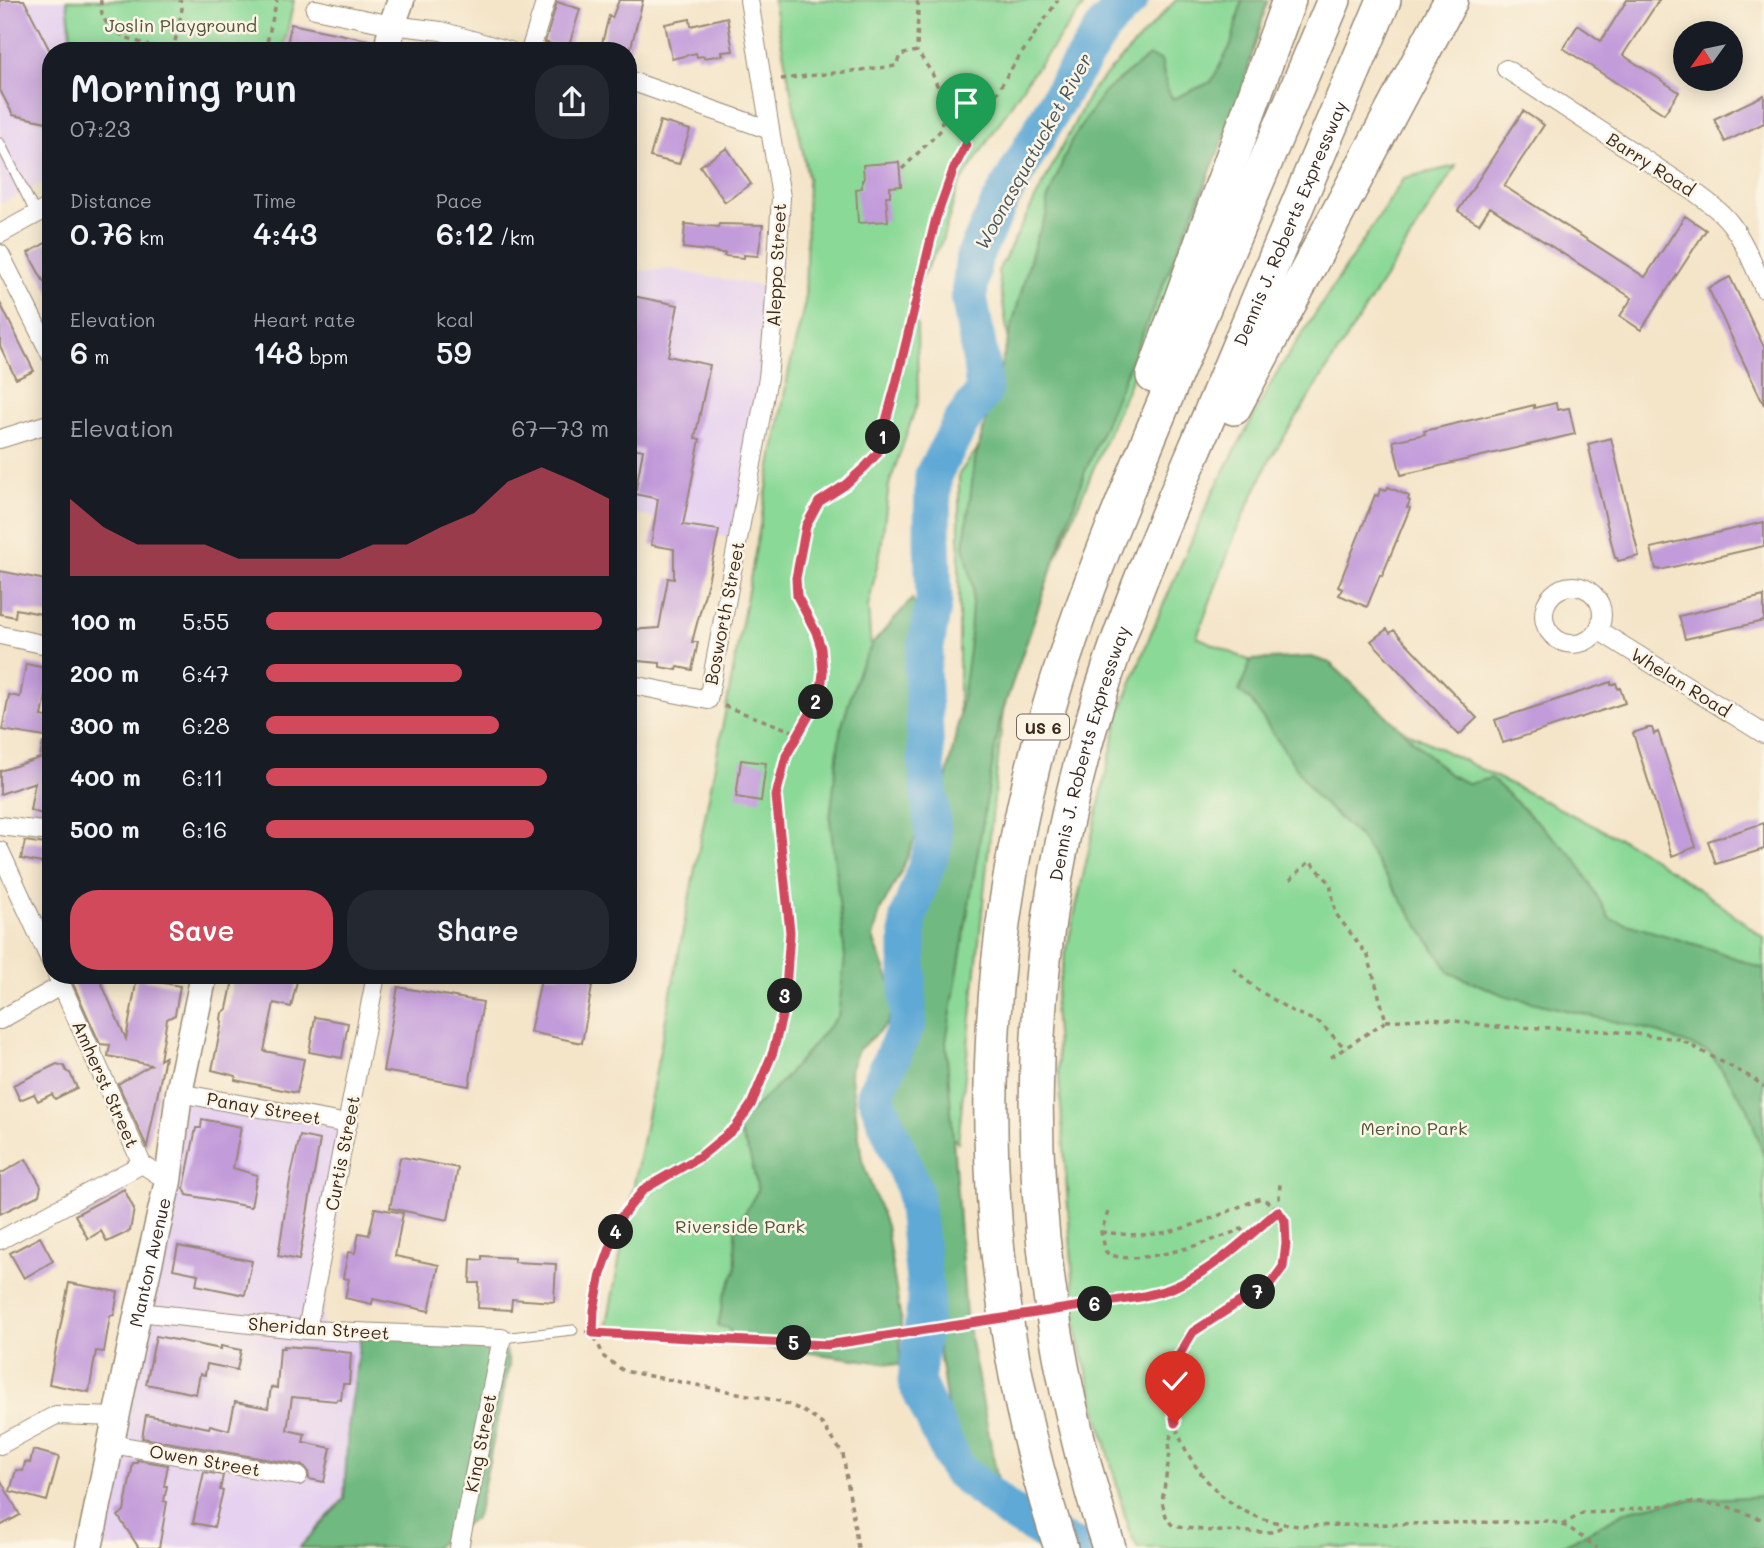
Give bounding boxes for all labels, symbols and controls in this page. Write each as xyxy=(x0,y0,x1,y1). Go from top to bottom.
park label: Joslin Playground xyxy=(105,13,257,37)
north arrow xyxy=(1673,21,1743,91)
map controls xyxy=(1673,21,1743,91)
water label: Woonasquatucket River xyxy=(969,48,1097,254)
text: Morning run xyxy=(70,62,297,112)
button: share xyxy=(535,65,609,139)
pin xyxy=(936,73,996,145)
icon: arrive xyxy=(947,84,985,122)
street label: Dennis J. Roberts Expressway xyxy=(1228,97,1352,350)
text: 07:23 xyxy=(70,113,130,143)
street label: Barry Road xyxy=(1602,127,1700,201)
text: Distance xyxy=(70,188,152,213)
text: Time xyxy=(253,188,296,213)
text: Pace xyxy=(436,188,482,213)
street label: Aleppo Street xyxy=(761,202,791,328)
text: 0.76 xyxy=(70,213,133,253)
text: 4:43 xyxy=(253,213,317,253)
text: 6:12 xyxy=(436,213,494,253)
text: km xyxy=(133,225,164,250)
text: /km xyxy=(494,225,535,250)
text: Elevation xyxy=(70,307,155,332)
text: Heart rate xyxy=(253,307,356,332)
text: kcal xyxy=(436,307,474,332)
text: 6 xyxy=(70,332,88,372)
text: 148 xyxy=(253,332,303,372)
text: 59 xyxy=(436,332,471,372)
text: m xyxy=(88,344,109,369)
text: bpm xyxy=(303,344,348,369)
text: Elevation xyxy=(70,413,173,443)
text: 67–73 m xyxy=(512,413,609,443)
pin: 1 xyxy=(866,420,900,454)
text: 1 xyxy=(878,424,887,449)
street label: Bosworth Street xyxy=(698,539,750,687)
text: 100 m xyxy=(70,606,136,636)
text: 5:55 xyxy=(182,606,229,636)
street label: Dennis J. Roberts Expressway xyxy=(1043,622,1135,883)
street label: Whelan Road xyxy=(1627,642,1735,722)
text: 200 m xyxy=(70,658,139,688)
text: 6:47 xyxy=(182,658,229,688)
pin: 2 xyxy=(798,684,834,720)
text: 2 xyxy=(810,689,821,714)
text: 300 m xyxy=(70,710,140,740)
text: 6:28 xyxy=(182,710,230,740)
road number: US 6 xyxy=(1017,714,1069,740)
text: 400 m xyxy=(70,762,141,792)
text: 6:11 xyxy=(182,762,224,792)
text: 500 m xyxy=(70,814,140,844)
text: 6:16 xyxy=(182,814,227,844)
button: Save xyxy=(70,890,333,970)
button: Share xyxy=(347,890,609,970)
pin: 3 xyxy=(768,978,802,1014)
text: 3 xyxy=(779,983,790,1008)
street label: Amherst Street xyxy=(67,1017,145,1151)
street label: Panay Street xyxy=(205,1086,323,1130)
street label: Curtis Street xyxy=(319,1093,365,1213)
park label: Merino Park xyxy=(1360,1116,1468,1140)
street label: Manton Avenue xyxy=(123,1195,176,1329)
pin: 4 xyxy=(598,1214,634,1250)
park label: Riverside Park xyxy=(675,1214,805,1238)
text: 4 xyxy=(609,1219,622,1244)
pin: 7 xyxy=(1240,1274,1276,1310)
text: 7 xyxy=(1252,1279,1263,1304)
pin: 6 xyxy=(1078,1286,1112,1322)
text: 6 xyxy=(1089,1291,1100,1316)
street label: Sheridan Street xyxy=(248,1311,390,1345)
pin: 5 xyxy=(776,1326,812,1360)
text: 5 xyxy=(788,1330,799,1355)
pin xyxy=(1145,1351,1205,1423)
icon: check xyxy=(1156,1362,1194,1400)
street label: King Street xyxy=(459,1392,501,1494)
street label: Owen Street xyxy=(148,1438,262,1482)

